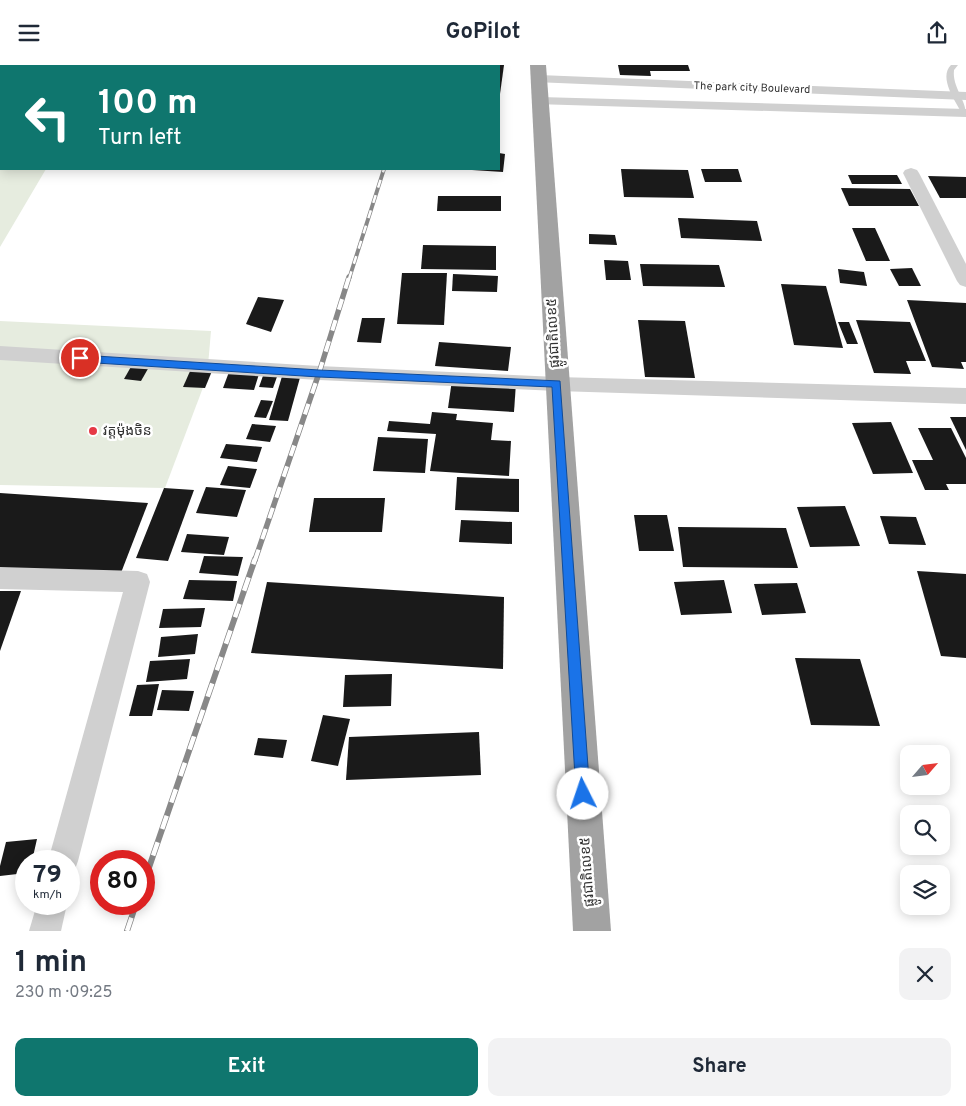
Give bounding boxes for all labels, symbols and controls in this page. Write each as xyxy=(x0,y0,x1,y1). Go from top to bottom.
icon: menu xyxy=(15,19,43,47)
text: GoPilot xyxy=(445,19,521,46)
icon: share xyxy=(923,19,951,47)
street label: The park city Boulevard xyxy=(693,79,811,97)
text: 100 m xyxy=(98,82,198,126)
icon: left xyxy=(15,85,80,150)
text: Turn left xyxy=(98,125,181,152)
street label: ផ្លូវជាតិលេខ៥ xyxy=(544,297,566,368)
pin xyxy=(59,337,101,379)
icon: arrive xyxy=(66,344,94,372)
place label: វត្តម៉ុងចិន xyxy=(103,423,152,440)
marker: វត្តម៉ុងចិន xyxy=(87,425,99,437)
north arrow xyxy=(900,745,950,795)
map controls xyxy=(900,745,950,915)
position arrow xyxy=(556,767,608,819)
button: search xyxy=(900,805,950,855)
street label: ផ្លូវជាតិលេខ៥ xyxy=(577,836,601,908)
speed limit sign: 80 xyxy=(90,850,155,915)
text: 79 xyxy=(33,860,62,892)
button: layers xyxy=(900,865,950,915)
text: km/h xyxy=(33,887,62,903)
text: 1 min xyxy=(15,945,87,982)
button: close xyxy=(899,948,951,1000)
text: 230 m · 09:25 xyxy=(15,983,113,1003)
button: Exit xyxy=(15,1038,478,1096)
button: Share xyxy=(488,1038,951,1096)

